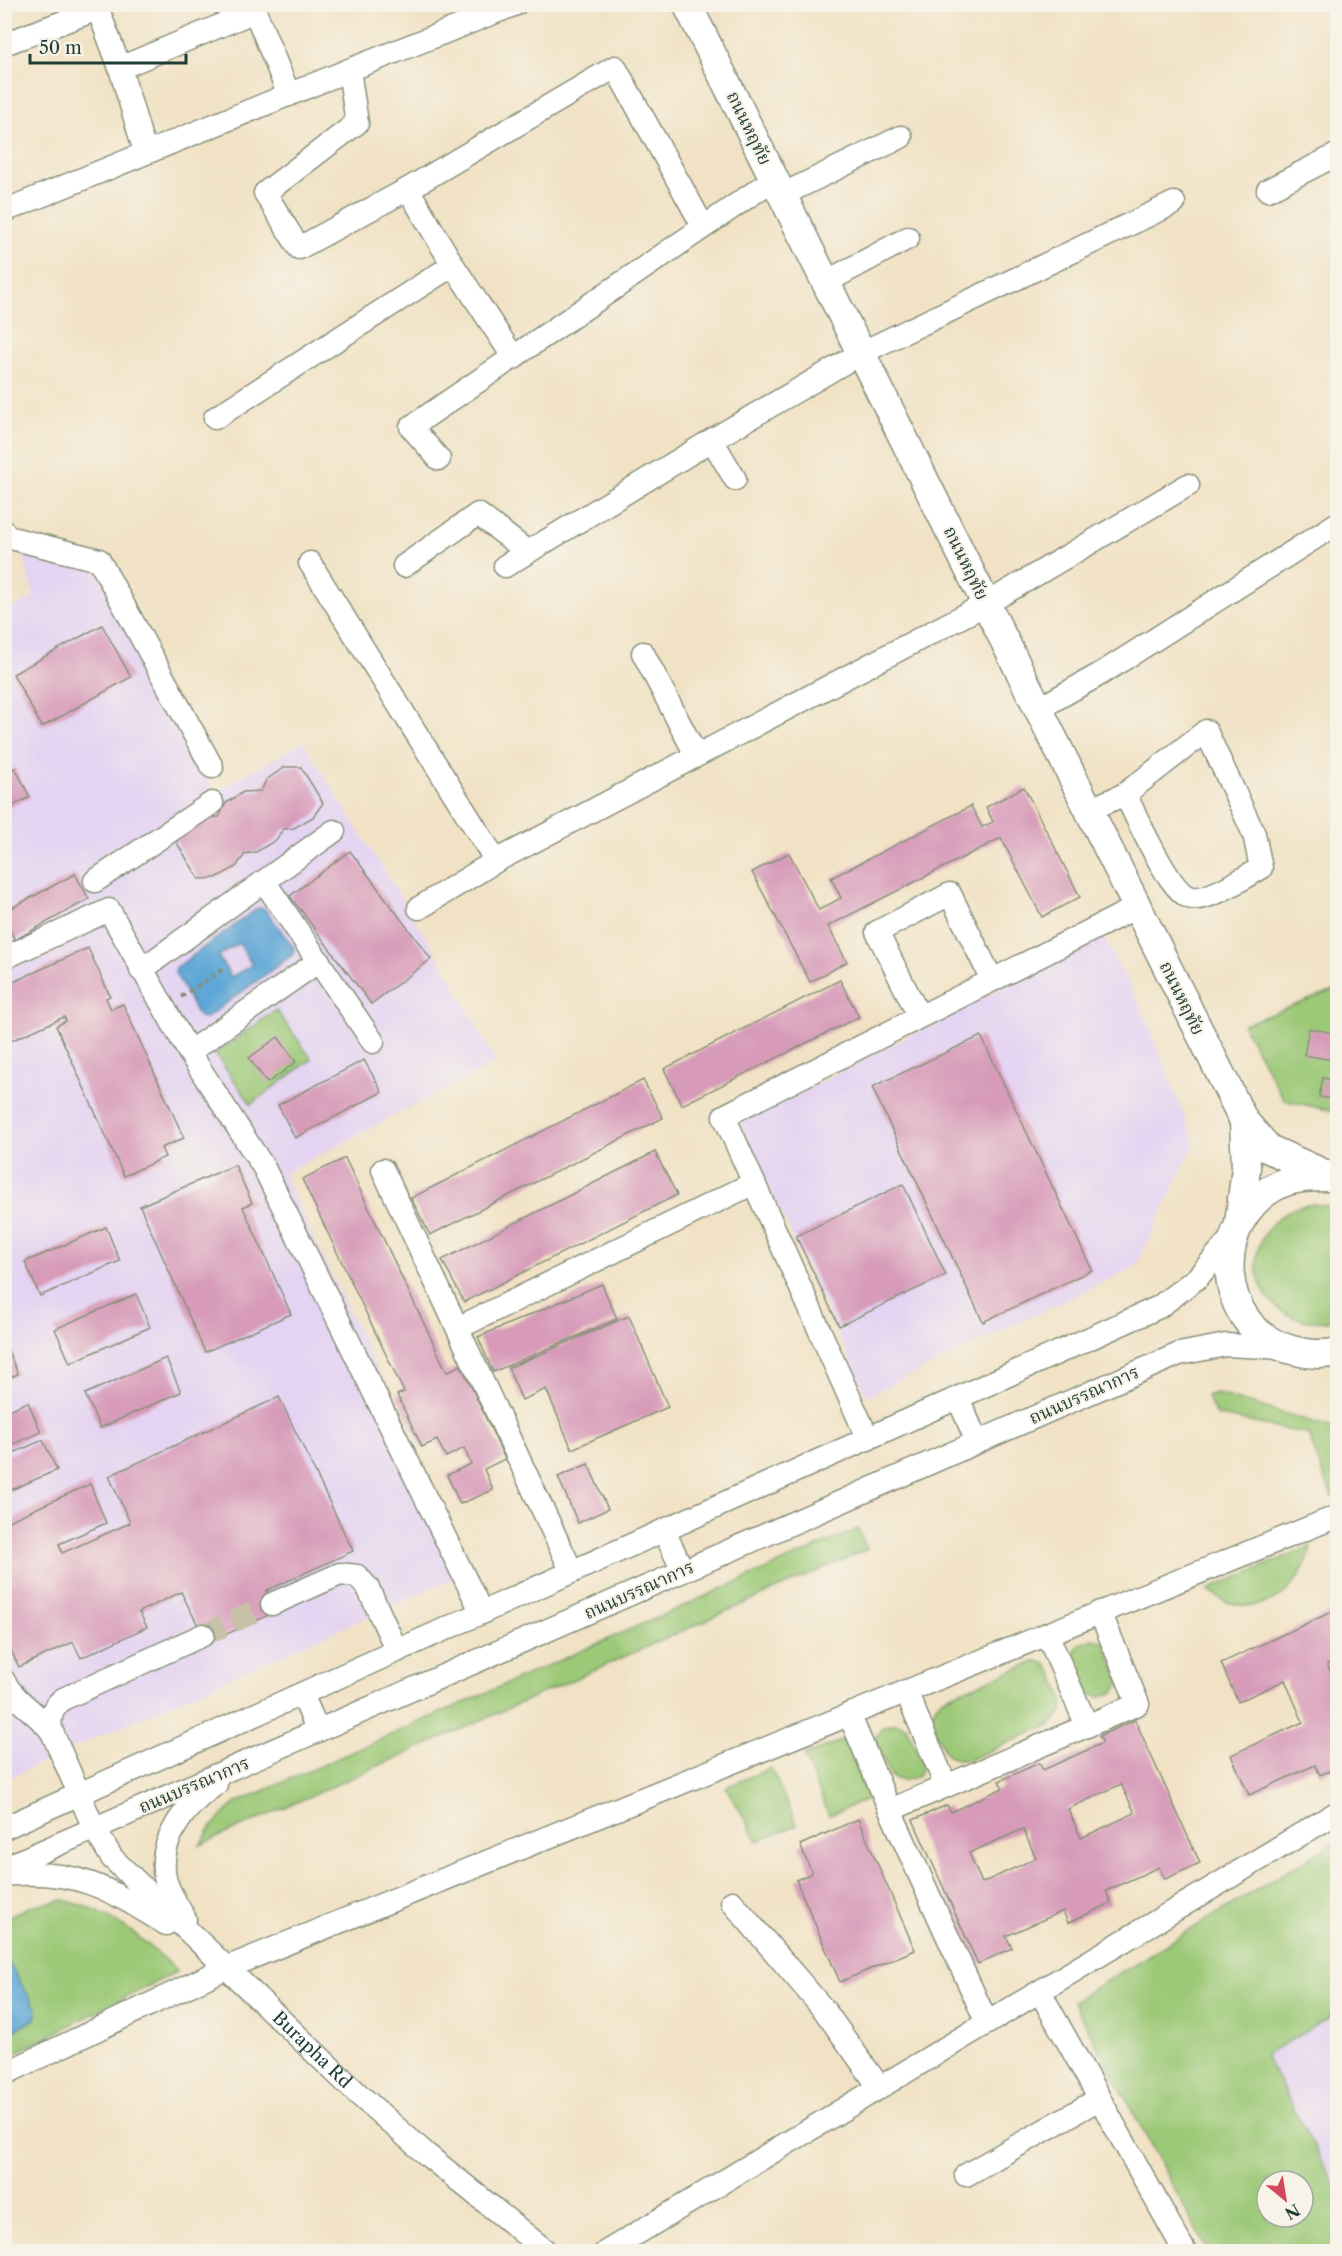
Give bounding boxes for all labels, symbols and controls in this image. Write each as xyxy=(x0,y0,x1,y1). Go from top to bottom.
scale bar xyxy=(30,27,186,65)
text: 50 m xyxy=(39,37,82,59)
street label: ถนนหฤทัย xyxy=(722,87,776,169)
street label: ถนนหฤทัย xyxy=(939,522,993,604)
street label: ถนนหฤทัย xyxy=(1155,957,1209,1039)
street label: ถนนบรรณาการ xyxy=(1026,1361,1142,1429)
street label: ถนนบรรณาการ xyxy=(581,1556,697,1624)
street label: ถนนบรรณาการ xyxy=(135,1752,253,1818)
street label: Burapha Rd xyxy=(268,2007,356,2093)
north arrow xyxy=(1255,2169,1315,2229)
text: N xyxy=(1281,2200,1304,2224)

